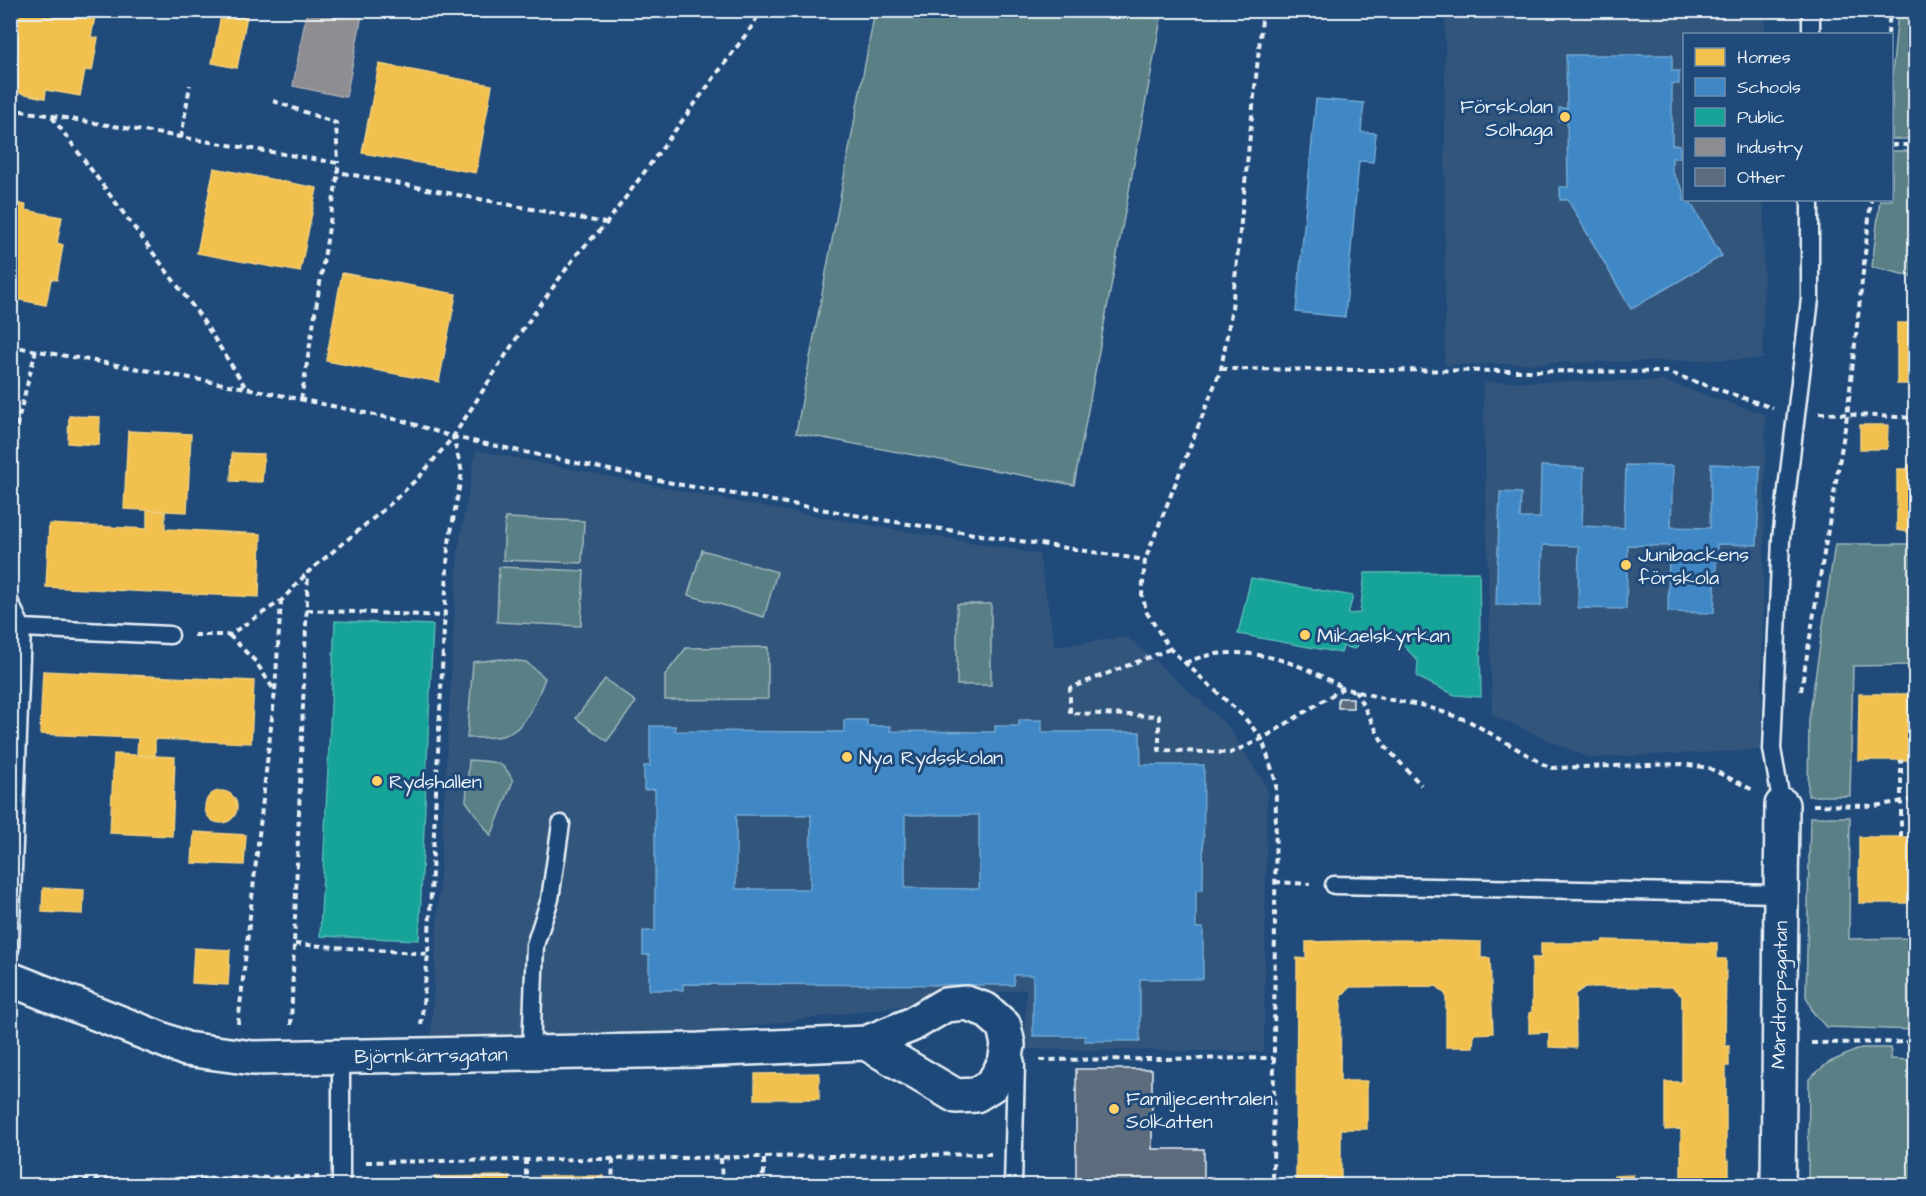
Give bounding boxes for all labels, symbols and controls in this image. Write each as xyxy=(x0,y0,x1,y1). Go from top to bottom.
legend xyxy=(1683,33,1893,201)
text: Homes xyxy=(1737,45,1791,70)
text: Schools xyxy=(1737,75,1801,100)
place label: Förskolan Solhaga xyxy=(1460,93,1553,145)
text: Public xyxy=(1737,105,1785,130)
marker: Förskolan Solhaga xyxy=(1558,110,1572,124)
text: Industry xyxy=(1737,135,1803,161)
text: Other xyxy=(1737,165,1785,190)
place label: Junibackens förskola xyxy=(1638,541,1749,592)
marker: Junibackens förskola xyxy=(1619,558,1633,572)
place label: Mikaelskyrkan xyxy=(1317,622,1450,651)
marker: Mikaelskyrkan xyxy=(1298,628,1312,642)
place label: Nya Rydsskolan xyxy=(859,744,1003,773)
marker: Nya Rydsskolan xyxy=(840,750,854,764)
place label: Rydshallen xyxy=(389,768,482,797)
marker: Rydshallen xyxy=(370,774,384,788)
street label: Mårdtorpsgatan xyxy=(1765,921,1796,1069)
street label: Björnkärrsgatan xyxy=(354,1041,508,1072)
place label: Familjecentralen Solkatten xyxy=(1126,1085,1273,1136)
marker: Familjecentralen Solkatten xyxy=(1107,1102,1121,1116)

